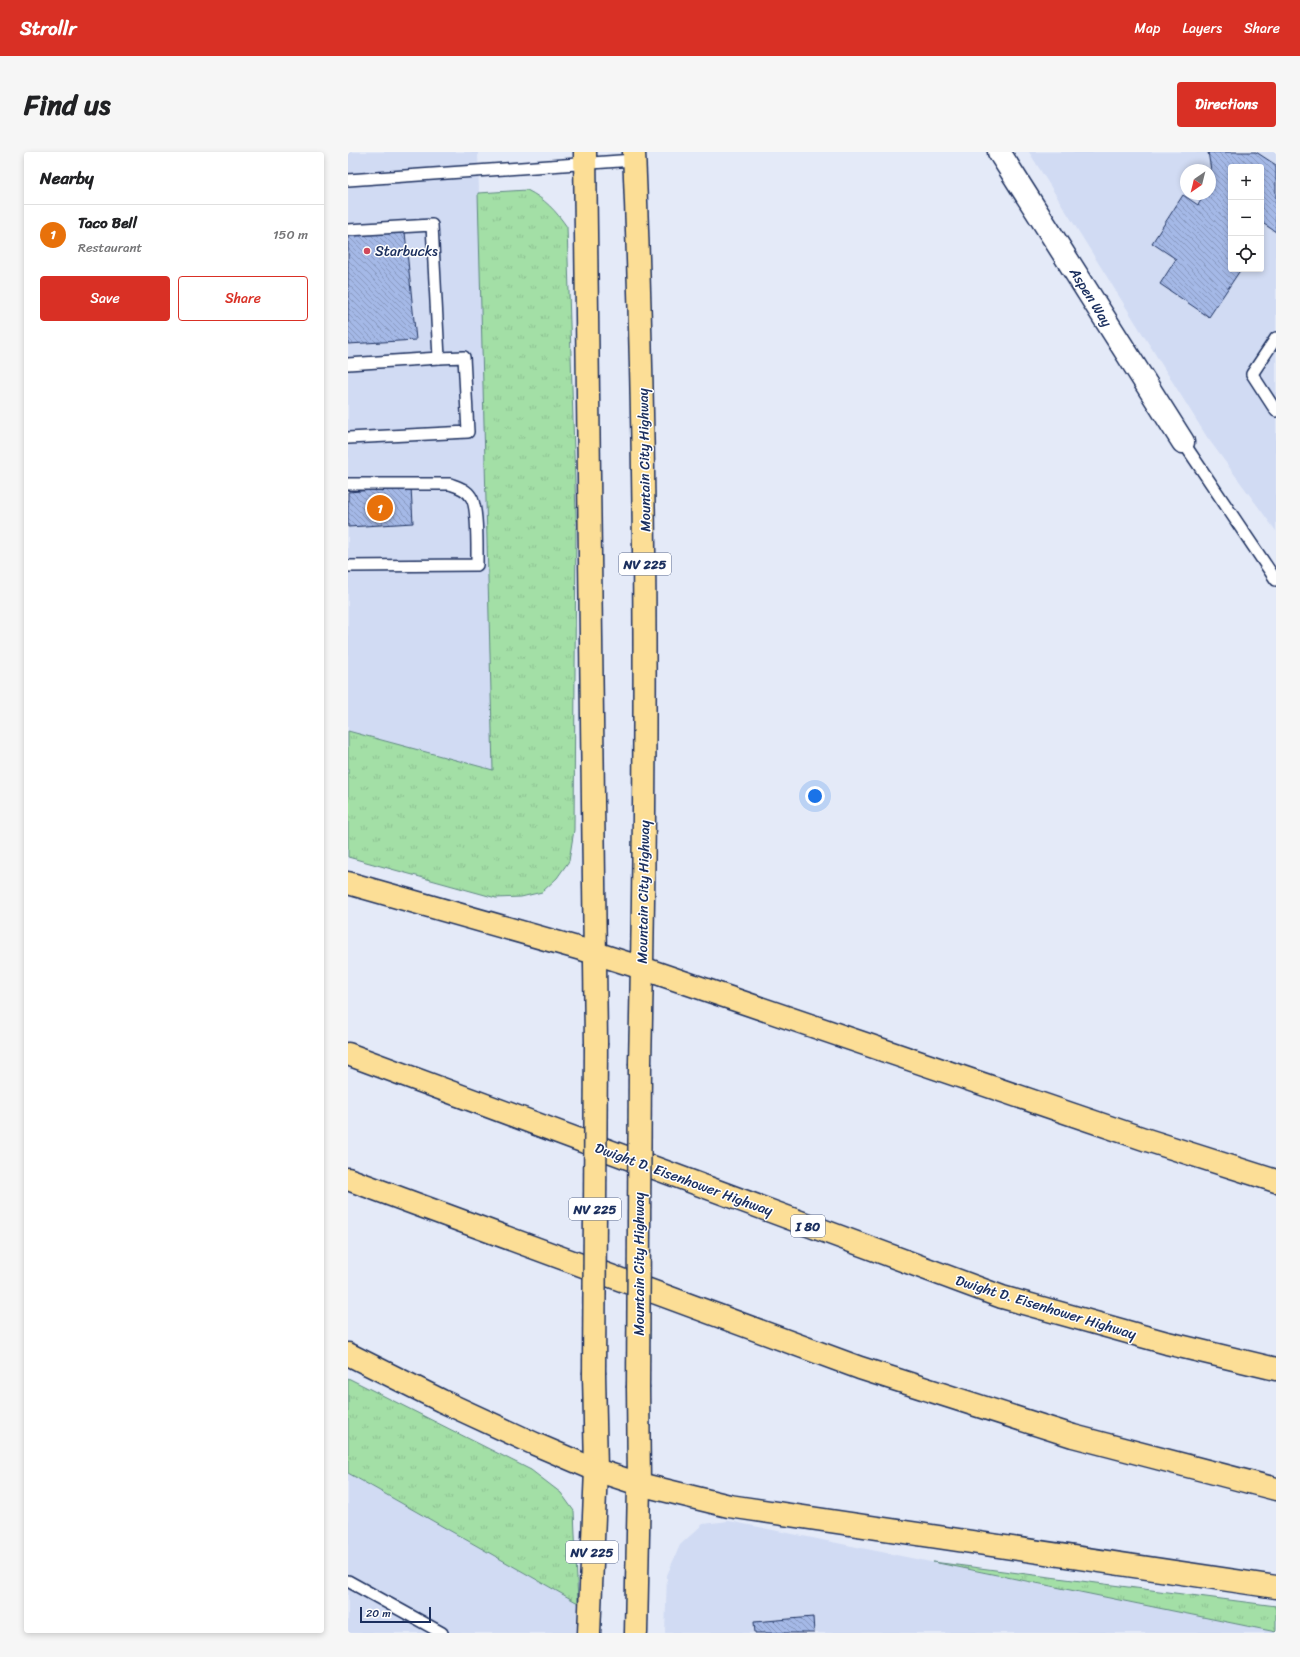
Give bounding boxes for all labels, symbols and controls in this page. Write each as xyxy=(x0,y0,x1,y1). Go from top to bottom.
text: Strollr xyxy=(20,12,76,45)
text: Map xyxy=(1135,16,1160,41)
text: Layers xyxy=(1182,16,1222,41)
text: Share xyxy=(1244,16,1280,41)
text: Find us xyxy=(24,80,111,129)
button: Directions xyxy=(1177,82,1276,127)
text: Nearby xyxy=(40,163,94,193)
north arrow xyxy=(1180,164,1216,200)
map controls xyxy=(1228,164,1264,272)
button: + xyxy=(1228,164,1264,200)
button: − xyxy=(1228,200,1264,236)
text: Taco Bell xyxy=(78,210,137,236)
text: 1 xyxy=(50,223,56,246)
text: 150 m xyxy=(273,223,308,246)
text: Restaurant xyxy=(78,236,142,259)
button: locate xyxy=(1228,236,1264,272)
place label: Starbucks xyxy=(375,239,438,264)
marker: Starbucks xyxy=(362,246,372,256)
street label: Aspen Way xyxy=(1062,262,1119,333)
button: Save xyxy=(40,276,170,321)
button: Share xyxy=(178,276,308,321)
street label: Mountain City Highway xyxy=(631,387,658,532)
pin: 1 xyxy=(367,493,393,523)
road number: NV 225 xyxy=(619,553,671,575)
your location xyxy=(805,786,825,806)
street label: Mountain City Highway xyxy=(630,819,657,964)
street label: Dwight D. Eisenhower Highway xyxy=(591,1136,777,1224)
street label: Mountain City Highway xyxy=(627,1191,652,1336)
road number: NV 225 xyxy=(569,1198,621,1220)
road number: I 80 xyxy=(791,1215,825,1237)
street label: Dwight D. Eisenhower Highway xyxy=(952,1268,1140,1347)
road number: NV 225 xyxy=(566,1541,618,1563)
text: 20 m xyxy=(366,1604,391,1623)
scale bar xyxy=(360,1605,431,1624)

